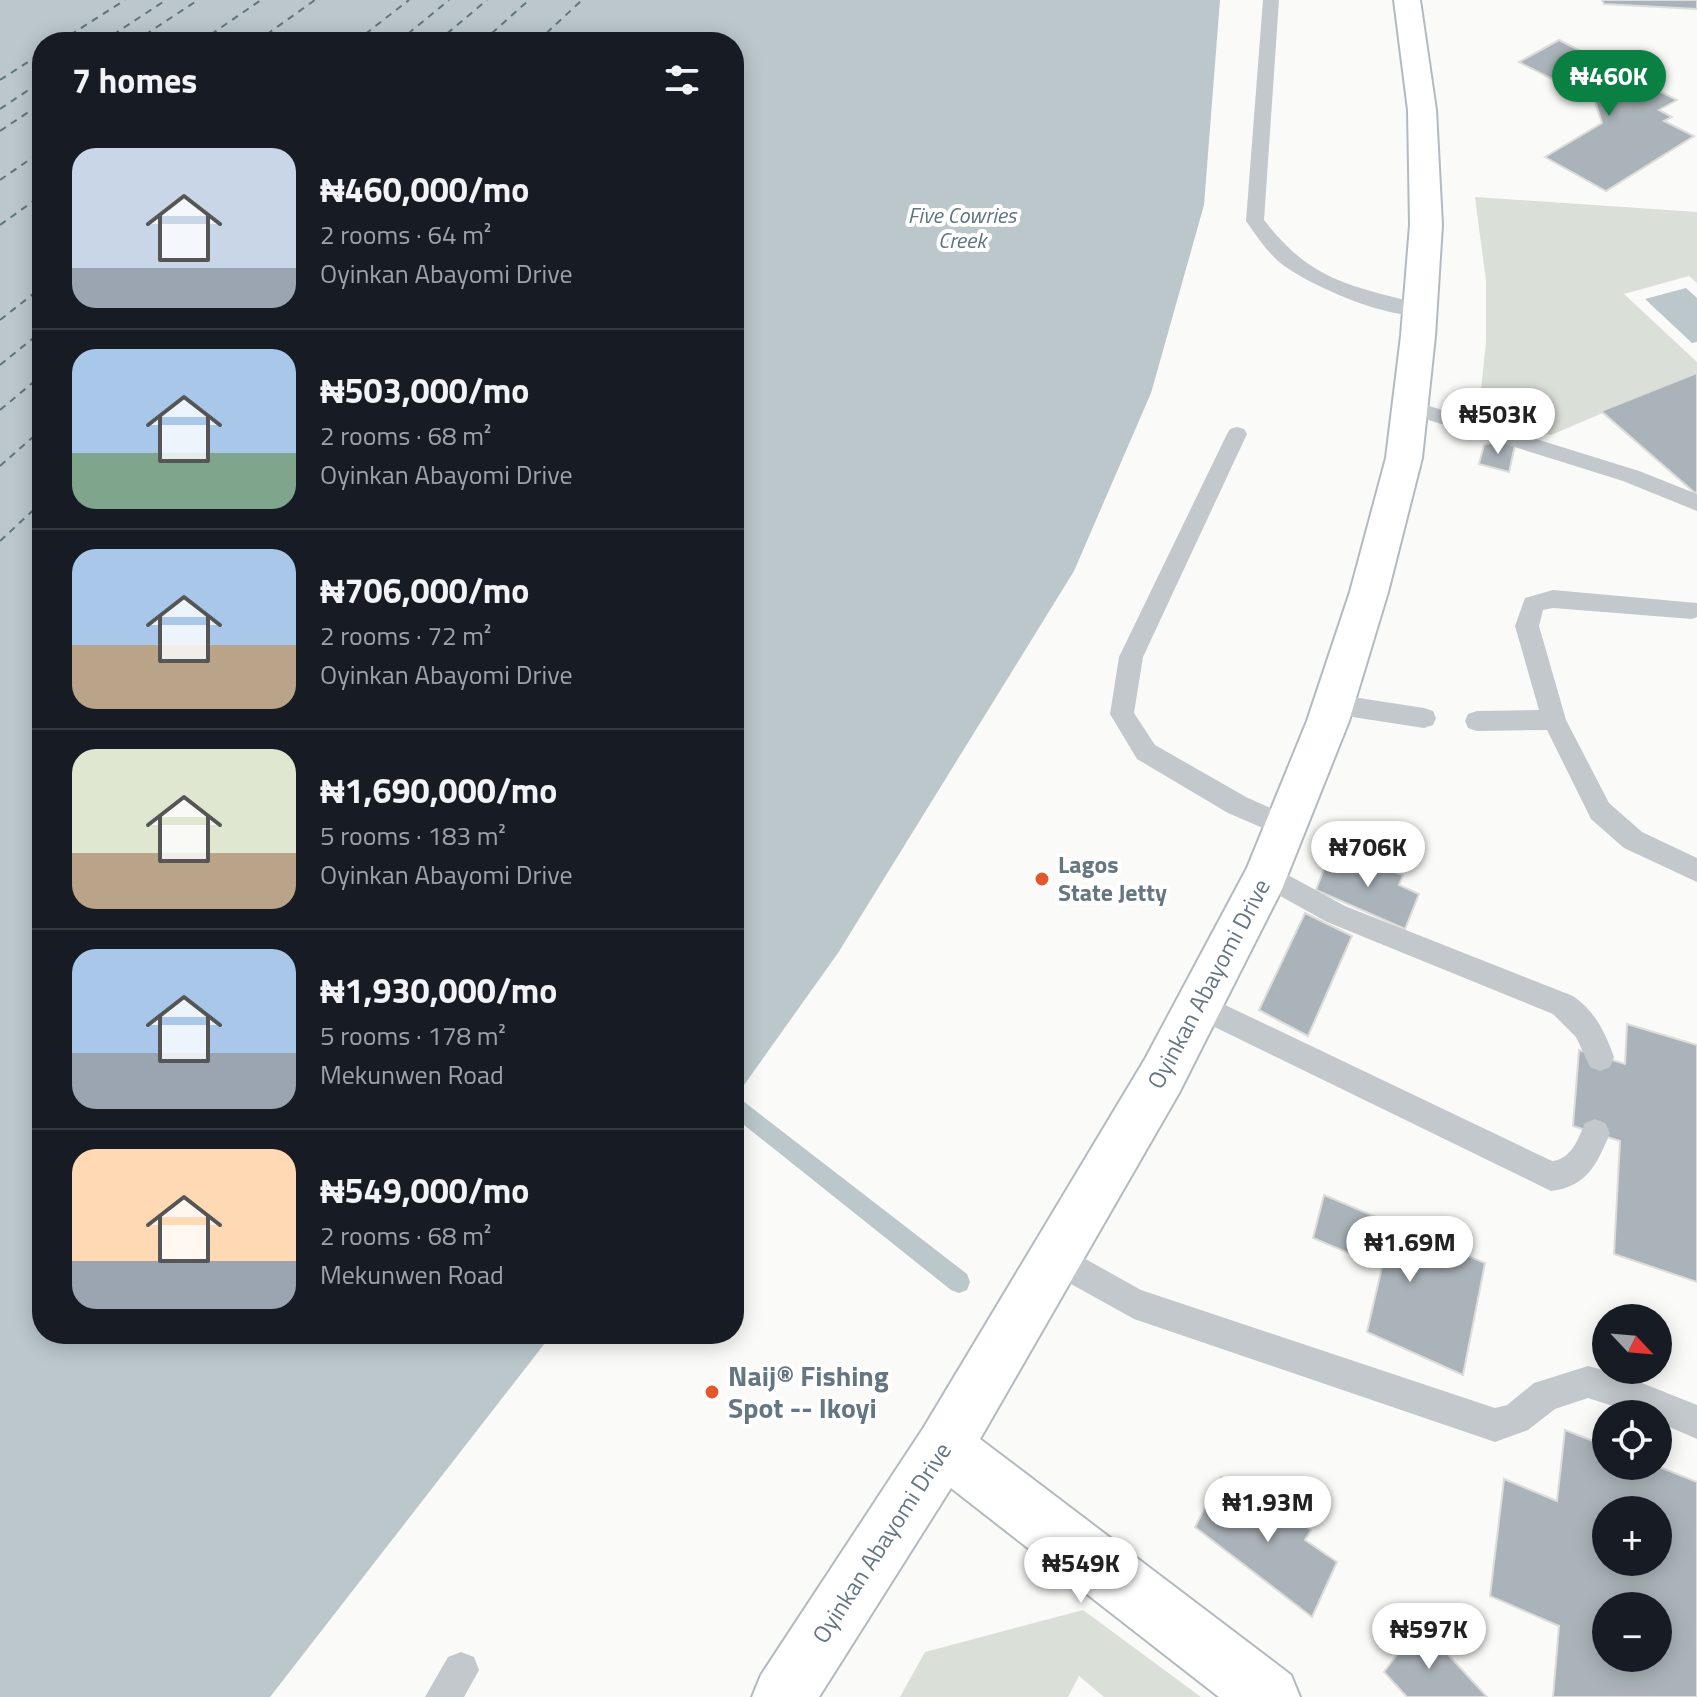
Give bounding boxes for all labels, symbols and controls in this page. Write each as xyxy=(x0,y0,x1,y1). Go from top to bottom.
pin: ₦460K xyxy=(1553,50,1665,118)
text: 7 homes xyxy=(72,54,197,106)
text: ₦460K xyxy=(1570,56,1648,95)
icon: filters xyxy=(660,58,704,102)
text: ₦460,000/mo xyxy=(320,163,529,215)
icon: home xyxy=(136,180,232,276)
water label: Five Cowries Creek xyxy=(908,198,1018,257)
text: 2 rooms · 64 m² xyxy=(320,215,491,254)
text: Oyinkan Abayomi Drive xyxy=(320,254,573,293)
text: ₦503,000/mo xyxy=(320,364,529,416)
icon: home xyxy=(136,381,232,477)
pin: ₦503K xyxy=(1442,388,1554,456)
text: ₦503K xyxy=(1459,394,1537,433)
text: 2 rooms · 68 m² xyxy=(320,416,491,455)
text: Oyinkan Abayomi Drive xyxy=(320,455,573,494)
text: ₦706,000/mo xyxy=(320,564,529,616)
icon: home xyxy=(136,581,232,677)
text: 2 rooms · 72 m² xyxy=(320,616,491,655)
text: Oyinkan Abayomi Drive xyxy=(320,655,573,694)
text: ₦1,690,000/mo xyxy=(320,764,557,816)
icon: home xyxy=(136,781,232,877)
text: 5 rooms · 183 m² xyxy=(320,816,506,855)
pin: ₦706K xyxy=(1312,821,1424,889)
text: ₦706K xyxy=(1329,827,1407,866)
place label: Lagos State Jetty xyxy=(1058,846,1167,910)
text: Oyinkan Abayomi Drive xyxy=(320,855,573,894)
marker: Lagos State Jetty xyxy=(1033,870,1051,888)
street label: Oyinkan Abayomi Drive xyxy=(1137,872,1279,1095)
text: ₦1,930,000/mo xyxy=(320,964,557,1016)
icon: home xyxy=(136,981,232,1077)
text: 5 rooms · 178 m² xyxy=(320,1016,506,1055)
text: Mekunwen Road xyxy=(320,1055,504,1094)
text: ₦549,000/mo xyxy=(320,1164,529,1216)
icon: home xyxy=(136,1181,232,1277)
text: 2 rooms · 68 m² xyxy=(320,1216,491,1255)
pin: ₦1.69M xyxy=(1345,1216,1475,1284)
text: ₦1.69M xyxy=(1364,1222,1456,1261)
text: Mekunwen Road xyxy=(320,1255,504,1294)
north arrow xyxy=(1592,1304,1672,1384)
map controls xyxy=(1592,1304,1672,1672)
place label: Naij® Fishing Spot -- Ikoyi xyxy=(728,1354,889,1429)
marker: Naij® Fishing Spot -- Ikoyi xyxy=(703,1383,721,1401)
button: locate xyxy=(1592,1400,1672,1480)
street label: Oyinkan Abayomi Drive xyxy=(803,1435,960,1650)
pin: ₦1.93M xyxy=(1203,1476,1333,1544)
text: ₦1.93M xyxy=(1222,1482,1314,1521)
button: + xyxy=(1592,1496,1672,1576)
pin: ₦549K xyxy=(1025,1537,1137,1605)
text: ₦549K xyxy=(1042,1543,1120,1582)
button: − xyxy=(1592,1592,1672,1672)
pin: ₦597K xyxy=(1373,1603,1485,1671)
text: ₦597K xyxy=(1390,1609,1468,1648)

